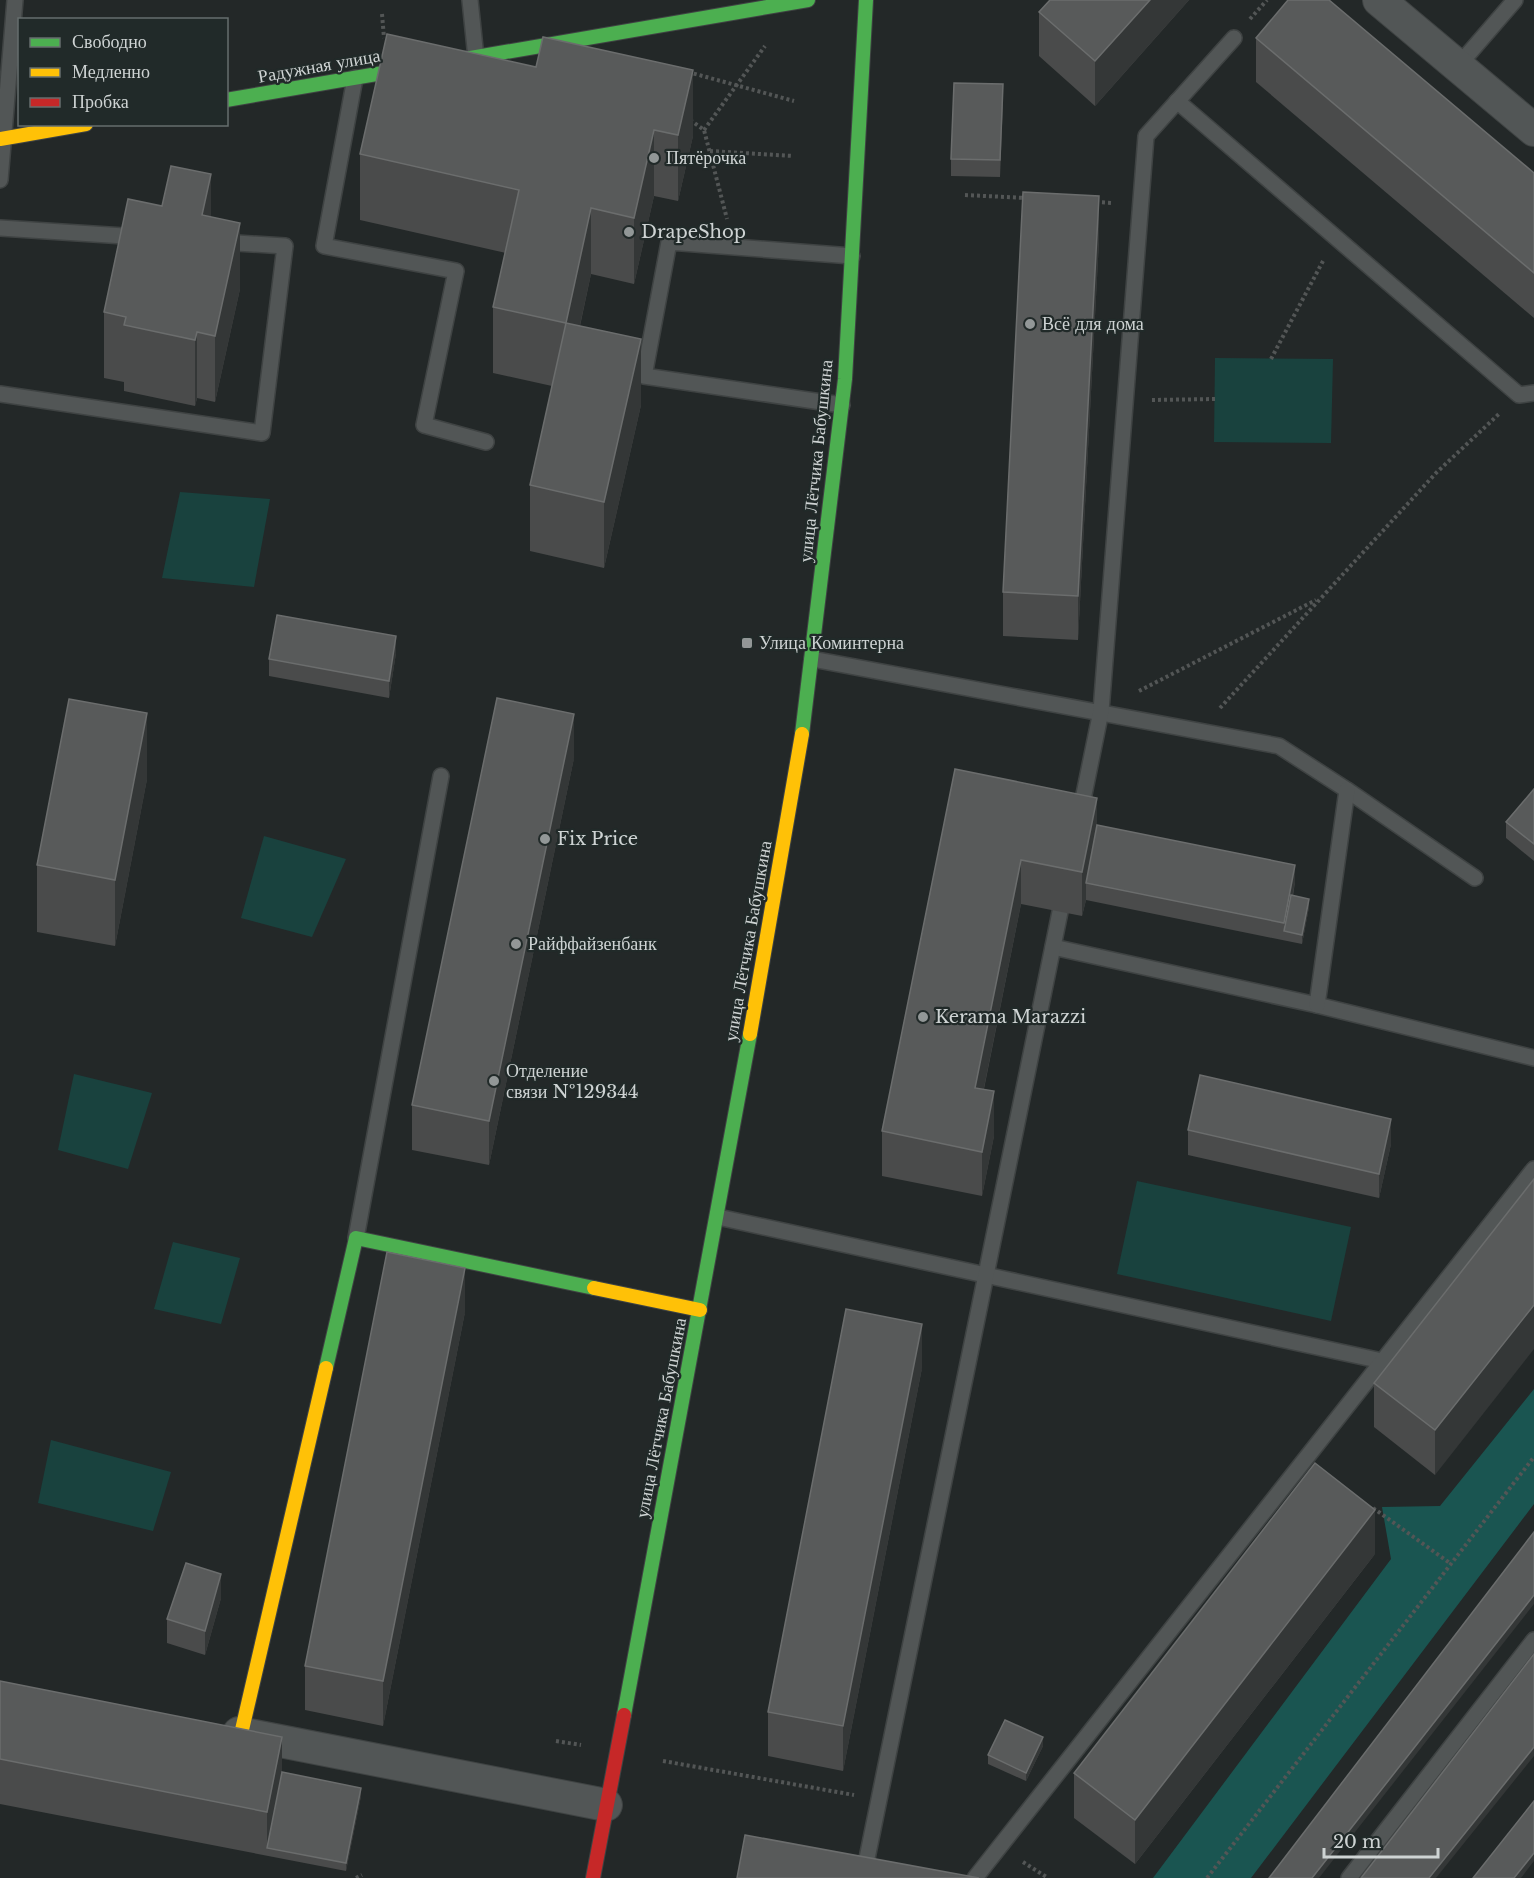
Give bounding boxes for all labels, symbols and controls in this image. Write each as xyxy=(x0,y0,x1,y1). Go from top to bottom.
legend xyxy=(18,18,228,126)
text: Свободно xyxy=(72,31,147,53)
street label: Радужная улица xyxy=(256,44,382,88)
text: Медленно xyxy=(72,61,150,83)
text: Пробка xyxy=(72,91,129,113)
place label: Пятёрочка xyxy=(666,147,746,169)
marker: Пятёрочка xyxy=(647,151,661,165)
place label: DrapeShop xyxy=(641,221,746,243)
marker: DrapeShop xyxy=(622,225,636,239)
place label: Всё для дома xyxy=(1042,313,1144,335)
marker: Всё для дома xyxy=(1023,317,1037,331)
street label: улица Лётчика Бабушкина xyxy=(794,359,838,563)
place label: Улица Коминтерна xyxy=(759,632,904,654)
marker: Улица Коминтерна xyxy=(740,636,754,650)
place label: Fix Price xyxy=(557,828,638,850)
marker: Fix Price xyxy=(538,832,552,846)
street label: улица Лётчика Бабушкина xyxy=(719,839,777,1043)
place label: Райффайзенбанк xyxy=(528,933,657,955)
marker: Райффайзенбанк xyxy=(509,937,523,951)
place label: Kerama Marazzi xyxy=(935,1006,1086,1028)
marker: Kerama Marazzi xyxy=(916,1010,930,1024)
place label: Отделение связи №129344 xyxy=(506,1060,638,1103)
marker: Отделение связи №129344 xyxy=(487,1074,501,1088)
street label: улица Лётчика Бабушкина xyxy=(631,1316,691,1520)
scale bar xyxy=(1324,1821,1438,1859)
text: 20 m xyxy=(1333,1831,1381,1853)

